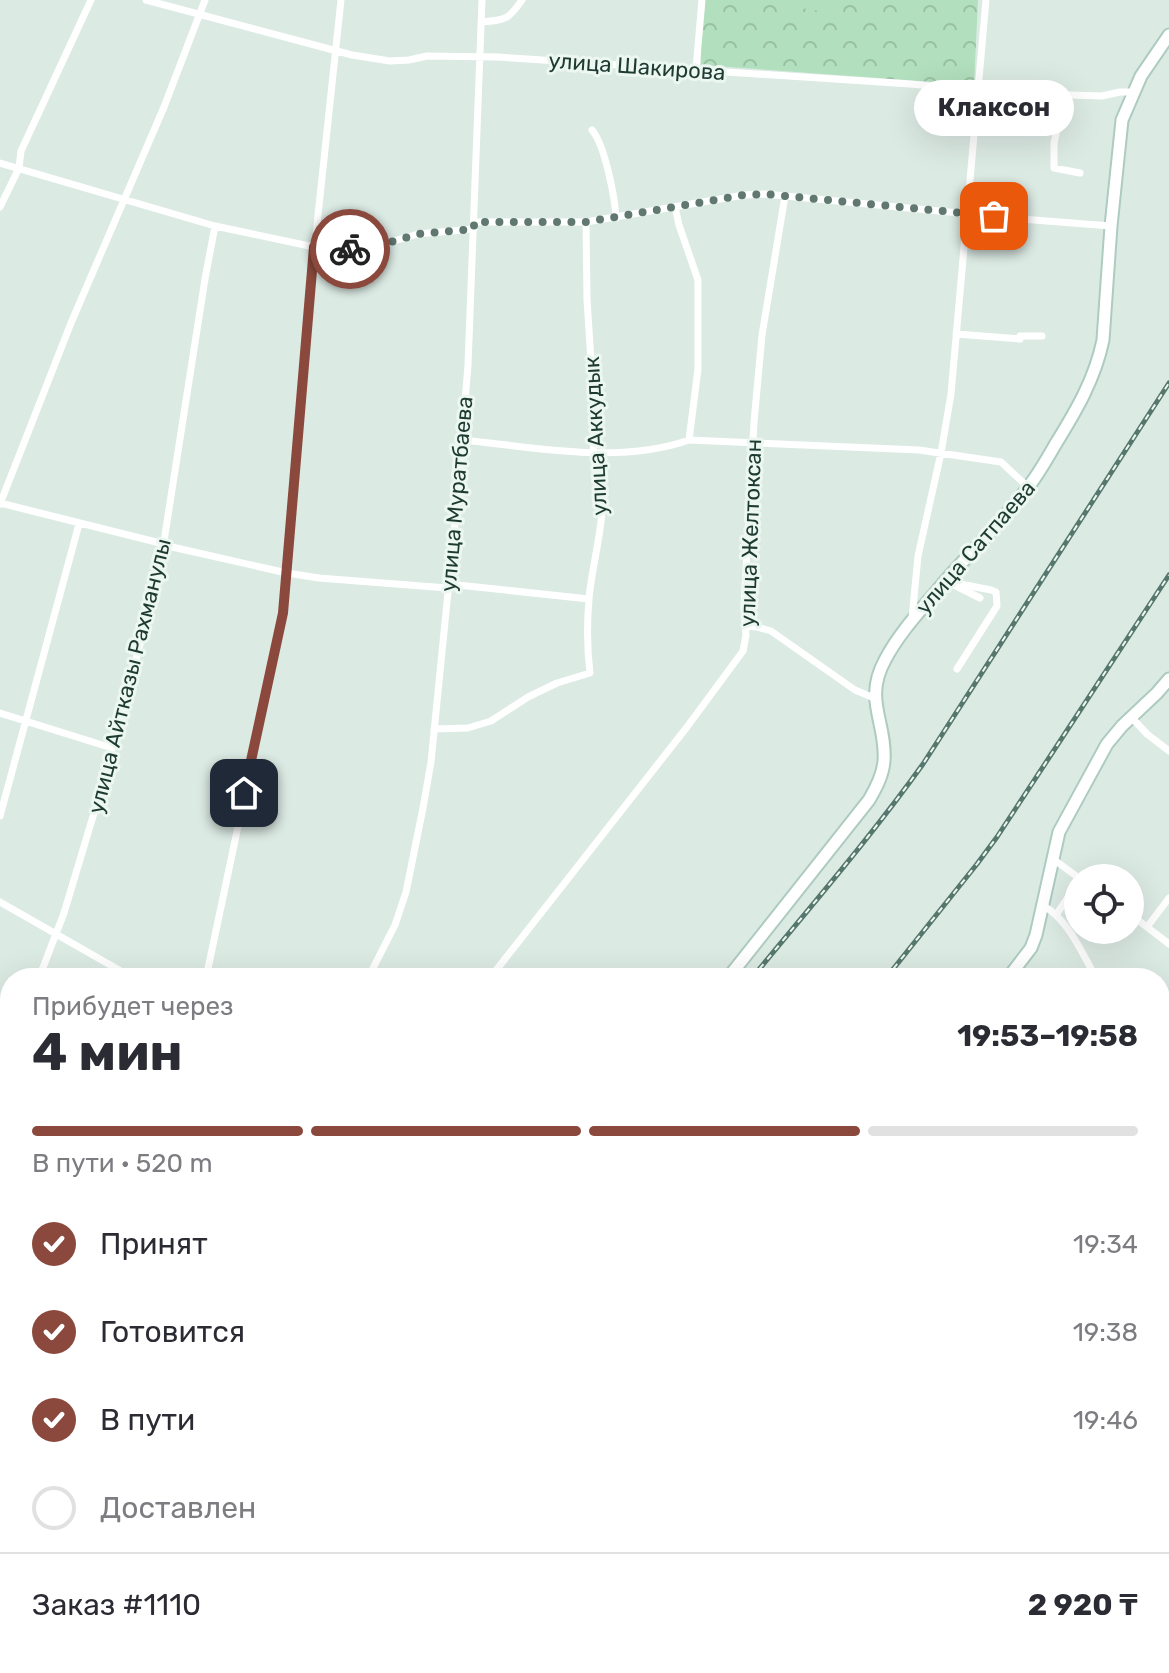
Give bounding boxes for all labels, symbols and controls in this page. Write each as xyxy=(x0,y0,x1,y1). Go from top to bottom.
street label: улица Шакирова xyxy=(548,47,726,86)
callout: Клаксон xyxy=(914,80,1074,136)
text: Клаксон xyxy=(938,92,1050,123)
pin xyxy=(960,182,1028,250)
icon: bag xyxy=(972,194,1016,238)
courier xyxy=(310,209,390,289)
icon: bike xyxy=(328,227,372,271)
street label: улица Аккудык xyxy=(578,355,613,516)
street label: улица Муратбаева xyxy=(434,395,479,593)
street label: улица Желтоксан xyxy=(734,438,767,628)
street label: улица Сатпаева xyxy=(910,475,1041,620)
street label: улица Айтказы Рахманулы xyxy=(82,536,177,817)
pin xyxy=(210,759,278,827)
icon: home xyxy=(222,771,266,815)
map controls xyxy=(1064,864,1144,944)
button: locate xyxy=(1064,864,1144,944)
text: Прибудет через xyxy=(32,991,233,1022)
text: 19:53–19:58 xyxy=(957,1018,1138,1054)
text: 4 мин xyxy=(32,1021,183,1083)
text: В пути · 520 m xyxy=(32,1148,213,1179)
icon: check xyxy=(32,1222,76,1266)
text: Принят xyxy=(100,1226,208,1262)
text: 19:34 xyxy=(1073,1229,1138,1260)
icon: check xyxy=(32,1310,76,1354)
text: Готовится xyxy=(100,1314,245,1350)
text: 19:38 xyxy=(1073,1317,1138,1348)
icon: check xyxy=(32,1398,76,1442)
text: В пути xyxy=(100,1402,195,1438)
text: 19:46 xyxy=(1073,1405,1138,1436)
text: Доставлен xyxy=(100,1490,256,1526)
text: Заказ #1110 xyxy=(32,1587,201,1623)
text: 2 920 ₸ xyxy=(1028,1587,1138,1623)

